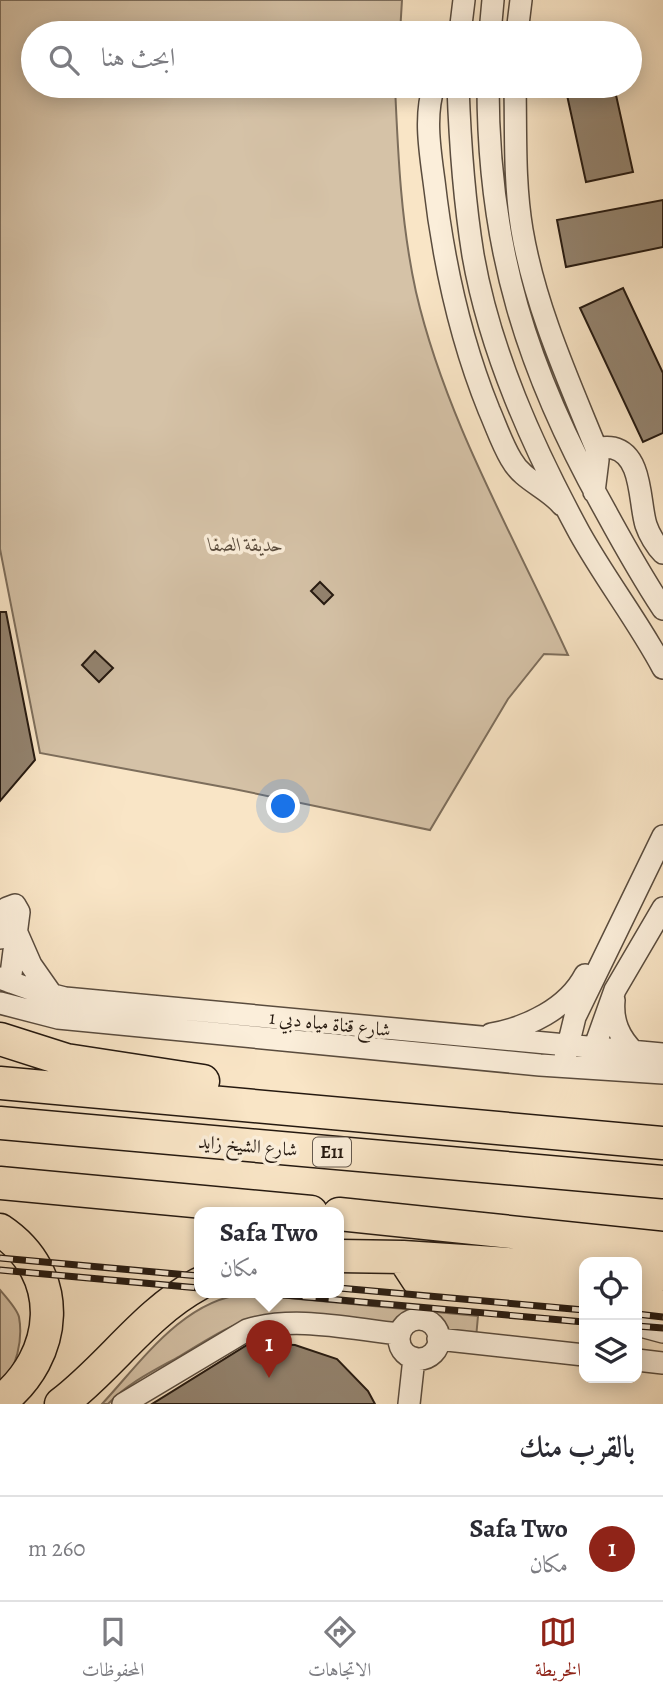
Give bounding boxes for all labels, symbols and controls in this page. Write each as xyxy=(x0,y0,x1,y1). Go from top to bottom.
search box xyxy=(21,21,642,98)
text: ابحث هنا xyxy=(101,40,176,75)
icon: search xyxy=(45,41,83,79)
park label: حديقة الصفا xyxy=(207,532,283,558)
your location xyxy=(266,789,300,823)
street label: شارع قناة مياه دبي 1 xyxy=(268,1005,392,1045)
street label: شارع الشيخ زايد xyxy=(197,1129,299,1167)
road number: E11 xyxy=(313,1138,351,1167)
popup xyxy=(194,1207,344,1298)
text: Safa Two xyxy=(220,1215,318,1250)
text: مكان xyxy=(220,1253,258,1284)
map controls xyxy=(579,1257,642,1383)
button: locate xyxy=(579,1257,642,1320)
pin: 1 xyxy=(246,1320,292,1378)
button: layers xyxy=(579,1320,642,1383)
text: بالقرب منك xyxy=(519,1427,635,1467)
text: Safa Two xyxy=(470,1511,568,1546)
text: 260 m xyxy=(28,1533,86,1564)
text: 1 xyxy=(608,1533,616,1564)
text: مكان xyxy=(529,1549,568,1580)
tab: المحفوظات xyxy=(82,1613,144,1688)
tab: الاتجاهات xyxy=(308,1613,371,1688)
tab: الخريطة xyxy=(535,1613,581,1688)

